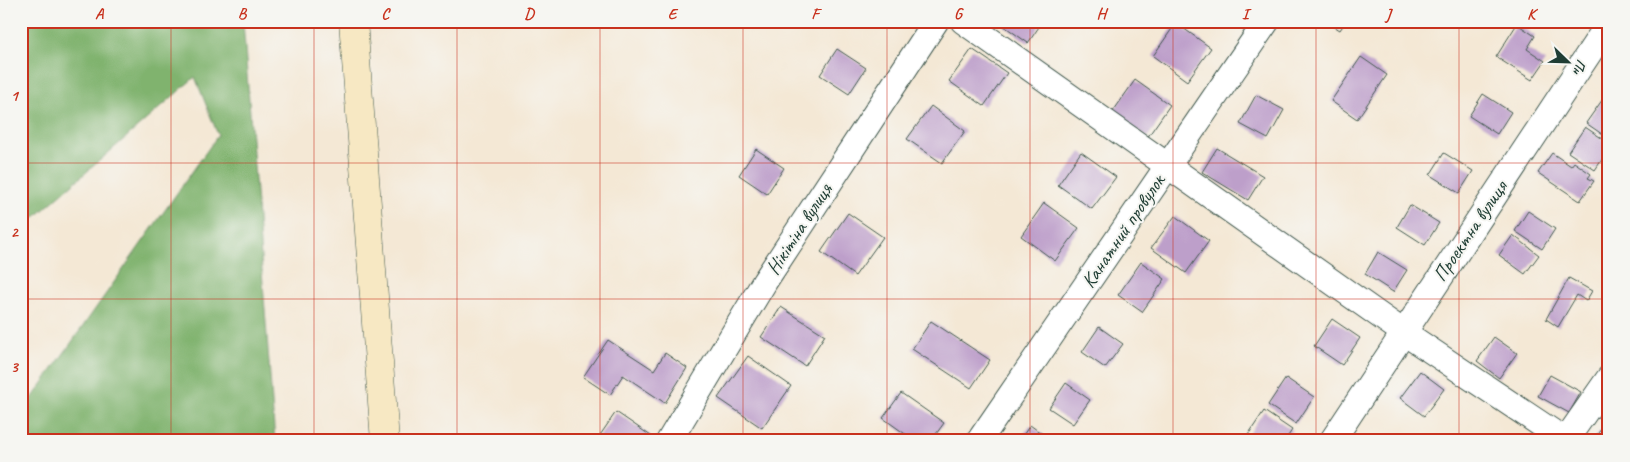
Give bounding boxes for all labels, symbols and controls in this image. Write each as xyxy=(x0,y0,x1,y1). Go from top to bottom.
text: A xyxy=(95,4,105,24)
text: B xyxy=(238,4,248,24)
text: C xyxy=(381,4,391,24)
text: D xyxy=(524,4,535,24)
text: E xyxy=(668,4,679,24)
text: F xyxy=(811,4,822,24)
text: G xyxy=(954,4,964,24)
text: H xyxy=(1096,4,1108,24)
text: I xyxy=(1242,4,1252,24)
text: J xyxy=(1384,4,1393,24)
text: K xyxy=(1527,4,1539,24)
north arrow xyxy=(1542,38,1592,88)
text: Пн xyxy=(1569,57,1590,78)
text: 1 xyxy=(10,86,19,106)
street label: Канатний провулок xyxy=(1076,168,1171,293)
street label: Проектна вулиця xyxy=(1427,174,1514,286)
street label: Нікітіна вулиця xyxy=(760,178,838,279)
text: 2 xyxy=(10,222,19,242)
text: 3 xyxy=(10,357,19,377)

